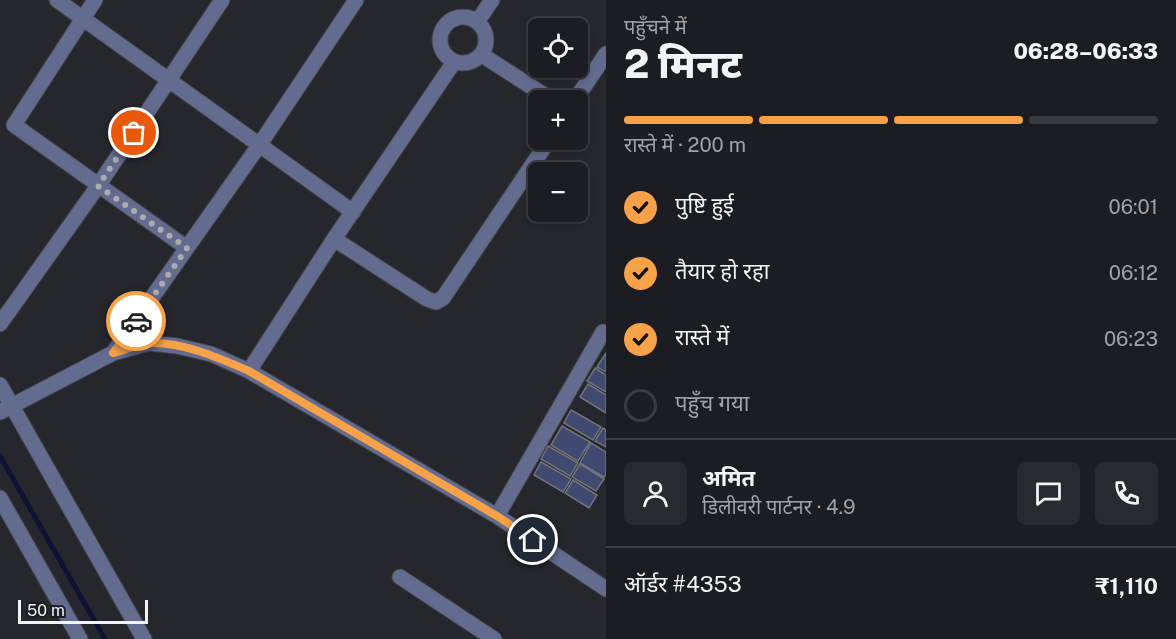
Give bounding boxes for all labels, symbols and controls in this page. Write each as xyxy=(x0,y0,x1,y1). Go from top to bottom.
text: पहुँचने में xyxy=(624,15,687,39)
map controls xyxy=(528,18,588,222)
button: locate xyxy=(528,18,588,78)
text: 06:28–06:33 xyxy=(1013,38,1158,64)
text: 2 मिनट xyxy=(624,41,742,87)
button: + xyxy=(528,90,588,150)
pin xyxy=(108,107,159,158)
icon: bag xyxy=(117,116,150,149)
text: रास्ते में · 200 m xyxy=(624,133,746,157)
button: − xyxy=(528,162,588,222)
icon: check xyxy=(624,191,657,224)
text: पुष्टि हुई xyxy=(675,192,734,218)
text: 06:01 xyxy=(1109,195,1158,219)
icon: check xyxy=(624,257,657,290)
text: तैयार हो रहा xyxy=(675,258,769,284)
text: 06:12 xyxy=(1109,261,1158,285)
courier xyxy=(106,291,166,351)
icon: car xyxy=(120,305,153,338)
icon: check xyxy=(624,323,657,356)
text: रास्ते में xyxy=(675,324,729,350)
text: 06:23 xyxy=(1104,327,1158,351)
text: पहुँच गया xyxy=(675,390,749,416)
button: person xyxy=(624,462,687,525)
button: chat xyxy=(1017,462,1080,525)
button: phone xyxy=(1095,462,1158,525)
text: अमित xyxy=(702,465,755,491)
text: डिलीवरी पार्टनर · 4.9 xyxy=(702,495,856,519)
pin xyxy=(507,514,558,565)
icon: home xyxy=(516,523,549,556)
text: ऑर्डर #4353 xyxy=(624,571,742,597)
text: ₹1,110 xyxy=(1095,573,1158,599)
scale bar xyxy=(18,597,148,624)
text: 50 m xyxy=(27,601,65,620)

